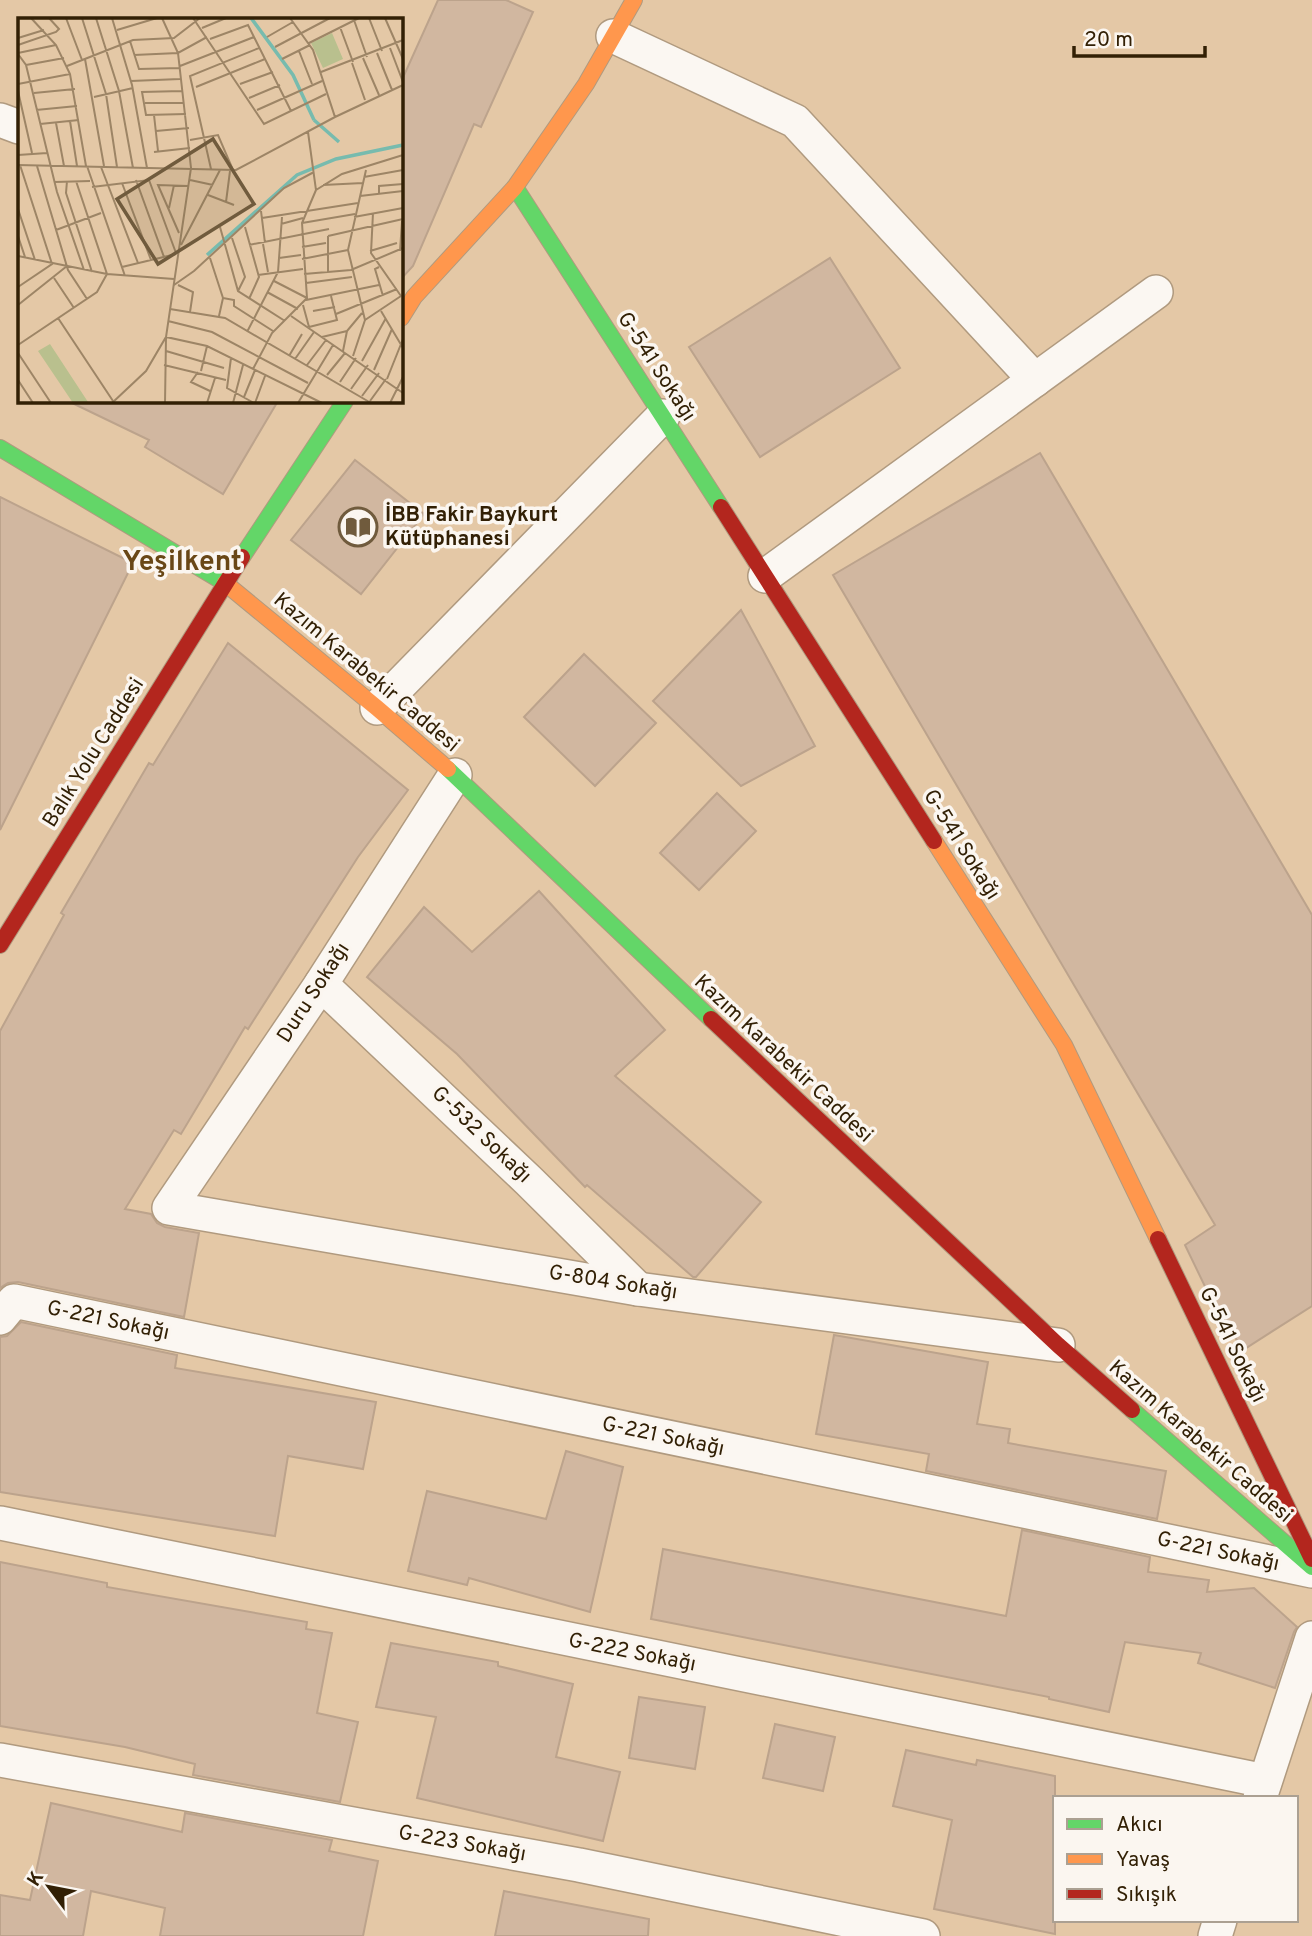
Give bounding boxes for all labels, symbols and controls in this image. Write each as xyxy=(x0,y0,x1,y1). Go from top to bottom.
scale bar xyxy=(1074,14,1205,58)
inset map xyxy=(18,18,402,402)
text: 20 m xyxy=(1084,27,1133,54)
street label: G-541 Sokağı xyxy=(611,307,701,427)
place label: İBB Fakir Baykurt Kütüphanesi xyxy=(385,501,558,553)
library icon: İBB Fakir Baykurt Kütüphanesi xyxy=(337,506,379,548)
district label: Yeşilkent xyxy=(122,545,242,581)
street label: Kazım Karabekir Caddesi xyxy=(267,587,465,759)
street label: Balık Yolu Caddesi xyxy=(37,673,151,833)
street label: G-541 Sokağı xyxy=(916,785,1006,905)
street label: Duru Sokağı xyxy=(272,938,356,1048)
street label: Kazım Karabekir Caddesi xyxy=(688,969,878,1149)
street label: G-532 Sokağı xyxy=(425,1080,537,1190)
street label: G-804 Sokağı xyxy=(547,1259,679,1307)
street label: G-541 Sokağı xyxy=(1192,1283,1272,1407)
street label: G-221 Sokağı xyxy=(44,1295,172,1347)
street label: Kazım Karabekir Caddesi xyxy=(1103,1355,1297,1529)
street label: G-221 Sokağı xyxy=(599,1411,727,1463)
street label: G-221 Sokağı xyxy=(1154,1526,1282,1578)
street label: G-222 Sokağı xyxy=(566,1627,698,1679)
legend xyxy=(1053,1796,1298,1922)
text: Akıcı xyxy=(1116,1812,1163,1839)
street label: G-223 Sokağı xyxy=(396,1819,528,1869)
text: Yavaş xyxy=(1116,1847,1170,1874)
north arrow xyxy=(14,1852,84,1922)
text: K xyxy=(23,1867,50,1891)
text: Sıkışık xyxy=(1116,1882,1177,1909)

